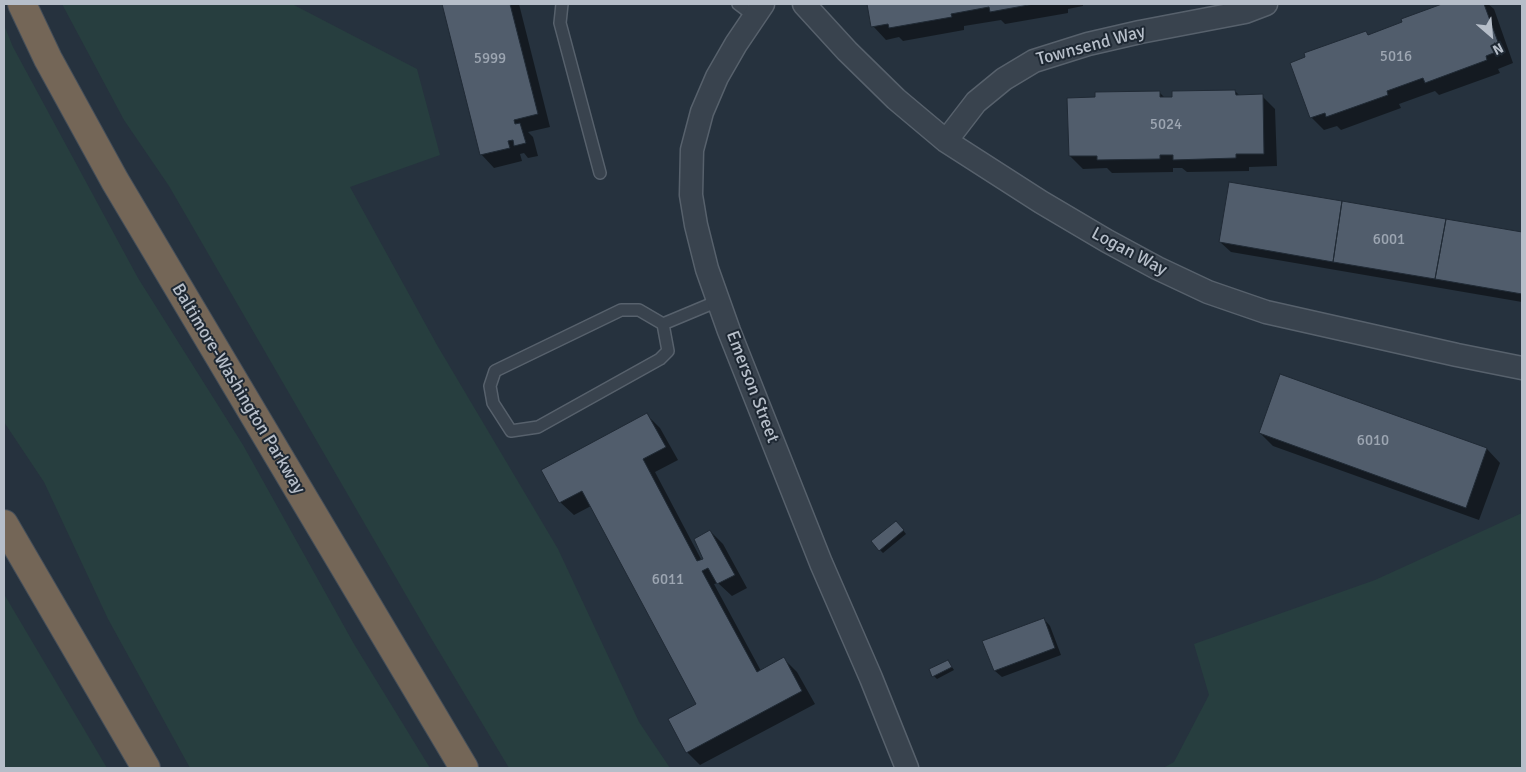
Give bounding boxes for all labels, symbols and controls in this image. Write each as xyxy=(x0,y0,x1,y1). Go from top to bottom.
north arrow xyxy=(1466,10,1516,60)
street label: Townsend Way xyxy=(1034,21,1148,71)
text: N xyxy=(1490,39,1506,59)
house number: 5016 xyxy=(1380,48,1412,66)
house number: 5999 xyxy=(474,50,506,68)
house number: 5024 xyxy=(1150,116,1182,134)
street label: Logan Way xyxy=(1087,223,1171,281)
house number: 6001 xyxy=(1373,231,1405,249)
street label: Baltimore-Washington Parkway xyxy=(167,280,309,498)
street label: Emerson Street xyxy=(721,328,783,446)
house number: 6010 xyxy=(1357,432,1389,450)
house number: 6011 xyxy=(652,571,684,589)

